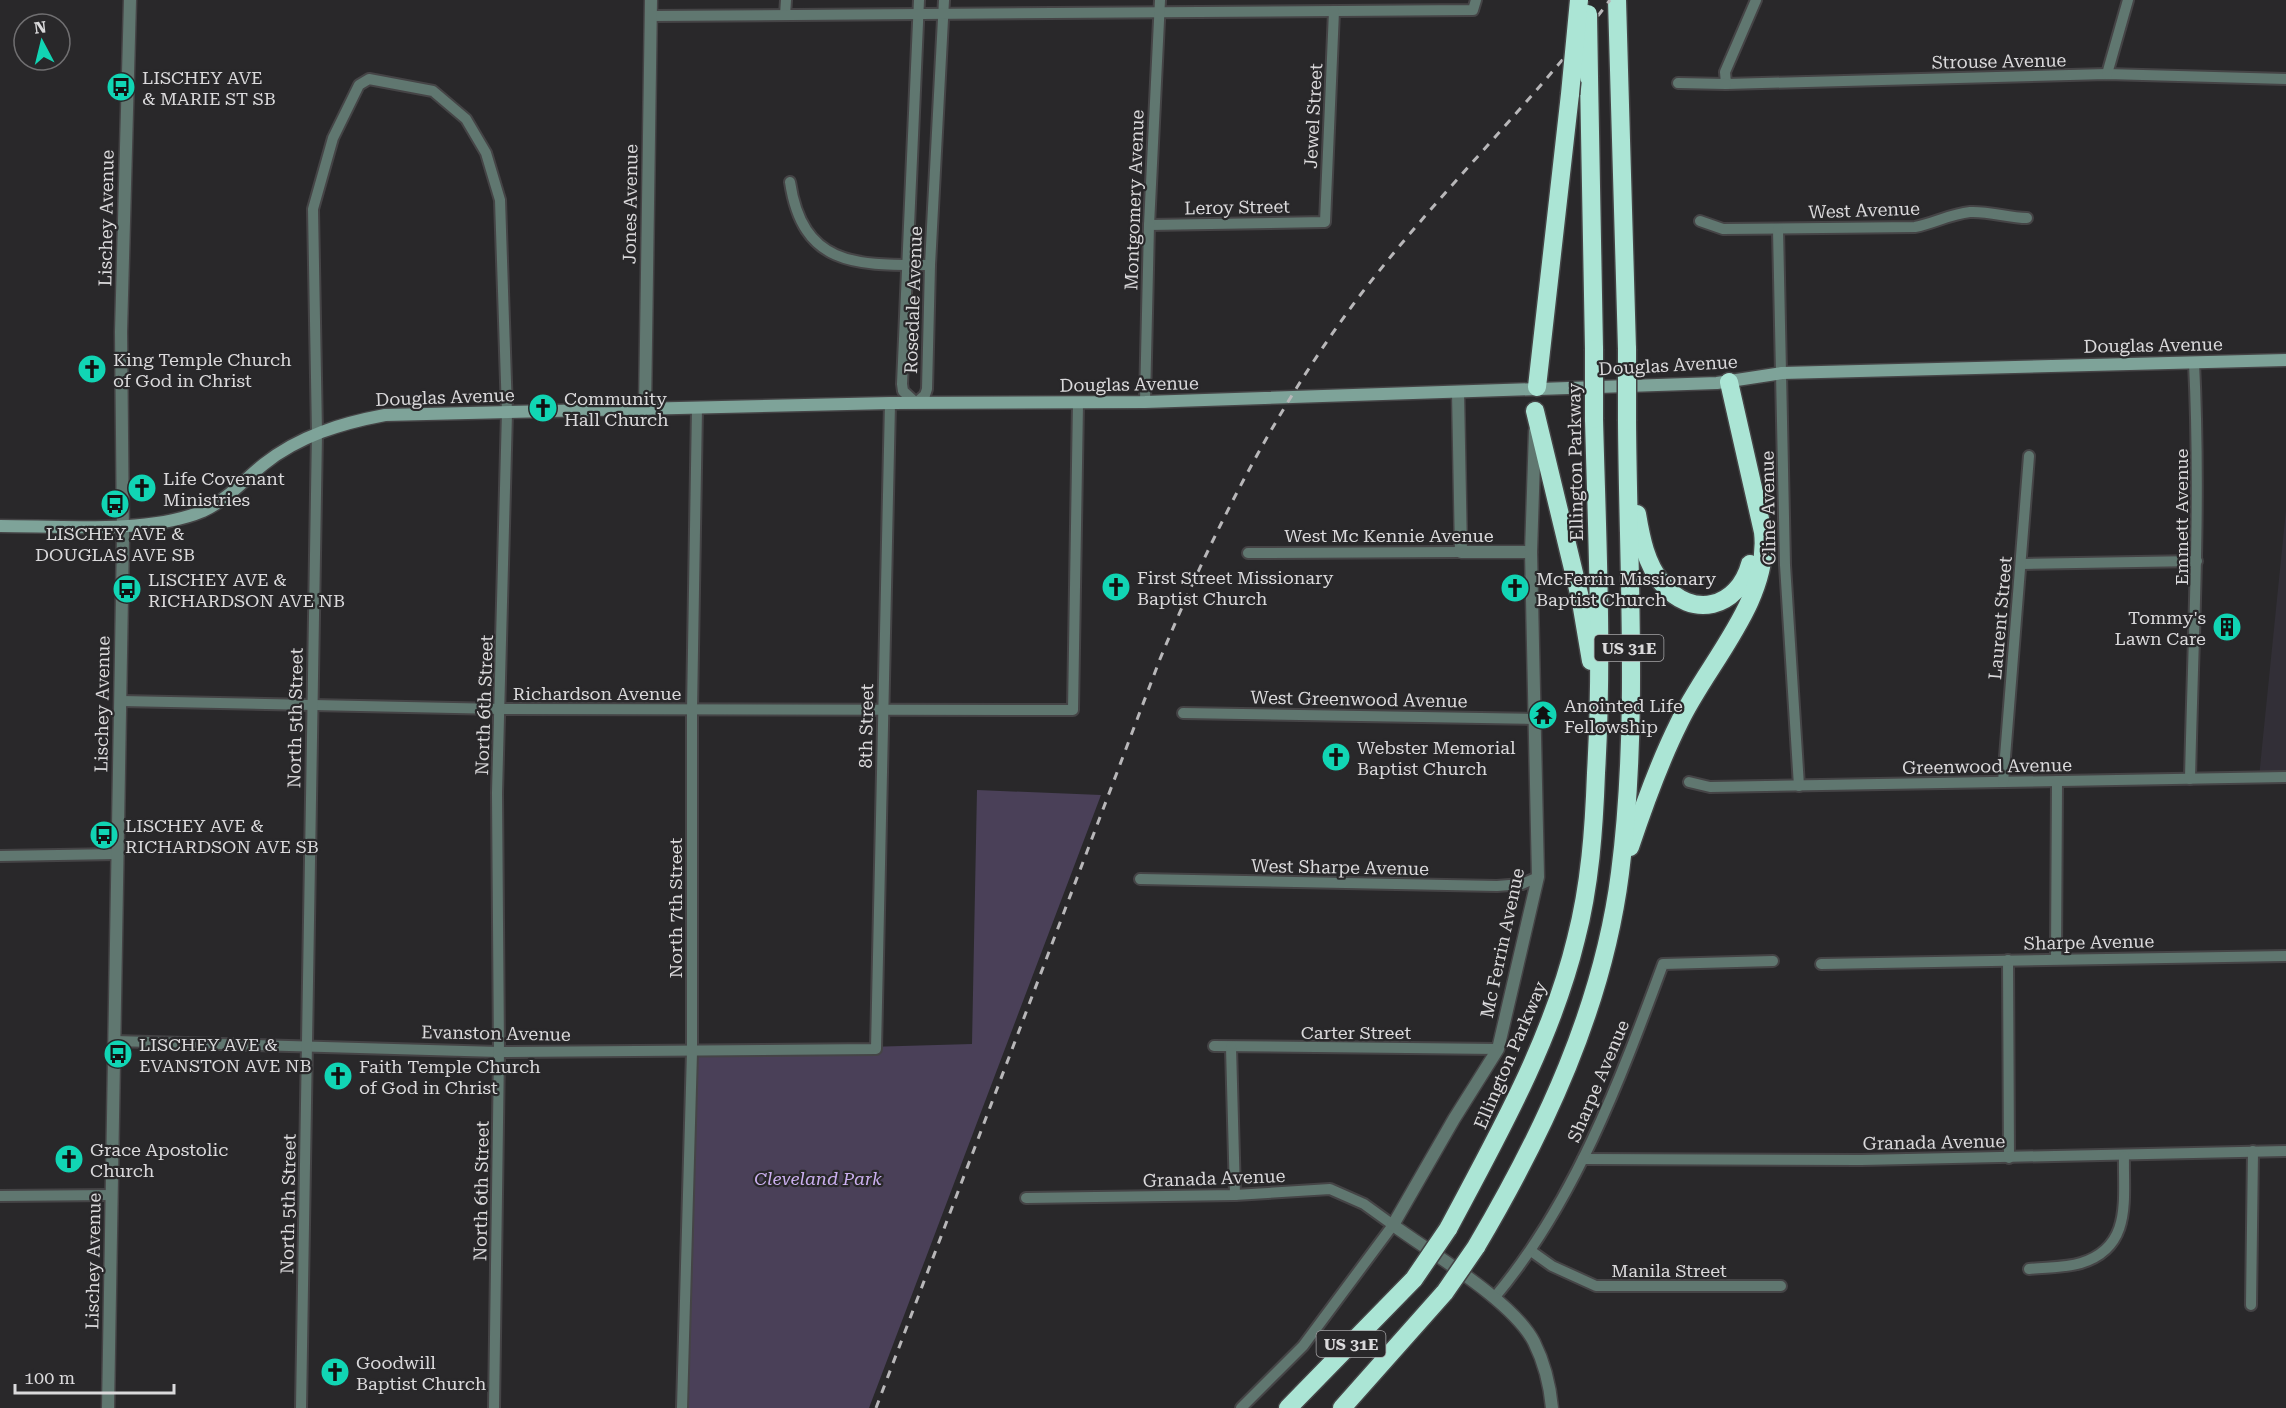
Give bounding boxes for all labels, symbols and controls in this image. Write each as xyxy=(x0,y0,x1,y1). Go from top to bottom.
north arrow xyxy=(12,12,72,72)
text: N xyxy=(33,17,48,38)
street label: Strouse Avenue xyxy=(1931,49,2067,73)
street label: Jewel Street xyxy=(1300,62,1326,169)
place label: LISCHEY AVE & MARIE ST SB xyxy=(142,67,276,109)
bus stop icon: LISCHEY AVE & MARIE ST SB xyxy=(105,71,137,103)
street label: Montgomery Avenue xyxy=(1120,109,1148,291)
street label: Jones Avenue xyxy=(618,144,642,264)
street label: Lischey Avenue xyxy=(94,149,118,286)
street label: Leroy Street xyxy=(1184,196,1290,218)
street label: West Avenue xyxy=(1808,198,1920,222)
street label: Rosedale Avenue xyxy=(900,226,926,374)
street label: Douglas Avenue xyxy=(2083,333,2223,357)
place label: King Temple Church of God in Christ xyxy=(113,349,292,391)
street label: Douglas Avenue xyxy=(1598,351,1738,379)
church icon: King Temple Church of God in Christ xyxy=(76,353,108,385)
street label: Douglas Avenue xyxy=(1059,372,1199,396)
street label: Ellington Parkway xyxy=(1563,382,1587,541)
street label: Douglas Avenue xyxy=(375,384,515,410)
place label: Community Hall Church xyxy=(564,388,669,430)
church icon: Community Hall Church xyxy=(527,392,559,424)
street label: Emmett Avenue xyxy=(2171,448,2192,585)
street label: Cline Avenue xyxy=(1756,450,1780,566)
place label: Life Covenant Ministries xyxy=(163,468,285,510)
church icon: Life Covenant Ministries xyxy=(126,472,158,504)
bus stop icon: LISCHEY AVE & DOUGLAS AVE SB xyxy=(99,488,131,520)
place label: LISCHEY AVE & DOUGLAS AVE SB xyxy=(35,523,195,565)
street label: West Mc Kennie Avenue xyxy=(1284,525,1494,546)
street label: Laurent Street xyxy=(1984,555,2016,681)
place label: First Street Missionary Baptist Church xyxy=(1137,567,1334,609)
place label: McFerrin Missionary Baptist Church xyxy=(1536,568,1717,610)
place label: LISCHEY AVE & RICHARDSON AVE NB xyxy=(148,569,345,611)
church icon: First Street Missionary Baptist Church xyxy=(1100,571,1132,603)
church icon: McFerrin Missionary Baptist Church xyxy=(1499,572,1531,604)
bus stop icon: LISCHEY AVE & RICHARDSON AVE NB xyxy=(111,573,143,605)
place label: Tommy's Lawn Care xyxy=(2114,607,2206,649)
building icon: Tommy's Lawn Care xyxy=(2211,611,2243,643)
street label: North 6th Street xyxy=(471,634,497,776)
street label: Lischey Avenue xyxy=(90,635,114,772)
road number: US 31E xyxy=(1594,635,1664,661)
street label: North 5th Street xyxy=(283,647,307,788)
street label: Richardson Avenue xyxy=(513,683,681,704)
street label: 8th Street xyxy=(855,683,877,768)
street label: West Greenwood Avenue xyxy=(1250,687,1468,711)
place label: Anointed Life Fellowship xyxy=(1564,695,1683,737)
temple icon: Anointed Life Fellowship xyxy=(1527,699,1559,731)
place label: Webster Memorial Baptist Church xyxy=(1357,737,1516,779)
church icon: Webster Memorial Baptist Church xyxy=(1320,741,1352,773)
street label: Greenwood Avenue xyxy=(1902,754,2072,778)
place label: LISCHEY AVE & RICHARDSON AVE SB xyxy=(125,815,319,857)
bus stop icon: LISCHEY AVE & RICHARDSON AVE SB xyxy=(88,819,120,851)
street label: North 7th Street xyxy=(665,837,686,978)
street label: West Sharpe Avenue xyxy=(1251,855,1429,879)
street label: Mc Ferrin Avenue xyxy=(1476,866,1528,1020)
street label: Sharpe Avenue xyxy=(2023,930,2155,954)
street label: Ellington Parkway xyxy=(1469,978,1551,1132)
street label: Sharpe Avenue xyxy=(1563,1017,1633,1145)
street label: Evanston Avenue xyxy=(421,1021,571,1045)
street label: Carter Street xyxy=(1301,1022,1411,1043)
place label: LISCHEY AVE & EVANSTON AVE NB xyxy=(139,1034,311,1076)
bus stop icon: LISCHEY AVE & EVANSTON AVE NB xyxy=(102,1038,134,1070)
place label: Faith Temple Church of God in Christ xyxy=(359,1056,541,1098)
church icon: Faith Temple Church of God in Christ xyxy=(322,1060,354,1092)
street label: North 6th Street xyxy=(469,1120,493,1261)
street label: Granada Avenue xyxy=(1863,1130,2006,1154)
street label: North 5th Street xyxy=(276,1133,300,1274)
place label: Grace Apostolic Church xyxy=(90,1139,228,1181)
church icon: Grace Apostolic Church xyxy=(53,1143,85,1175)
street label: Granada Avenue xyxy=(1142,1165,1286,1191)
park label: Cleveland Park xyxy=(754,1168,882,1189)
street label: Lischey Avenue xyxy=(81,1192,105,1329)
street label: Manila Street xyxy=(1611,1260,1727,1281)
road number: US 31E xyxy=(1316,1331,1386,1357)
place label: Goodwill Baptist Church xyxy=(356,1352,487,1394)
church icon: Goodwill Baptist Church xyxy=(319,1356,351,1388)
scale bar xyxy=(15,1357,174,1395)
text: 100 m xyxy=(24,1367,75,1388)

